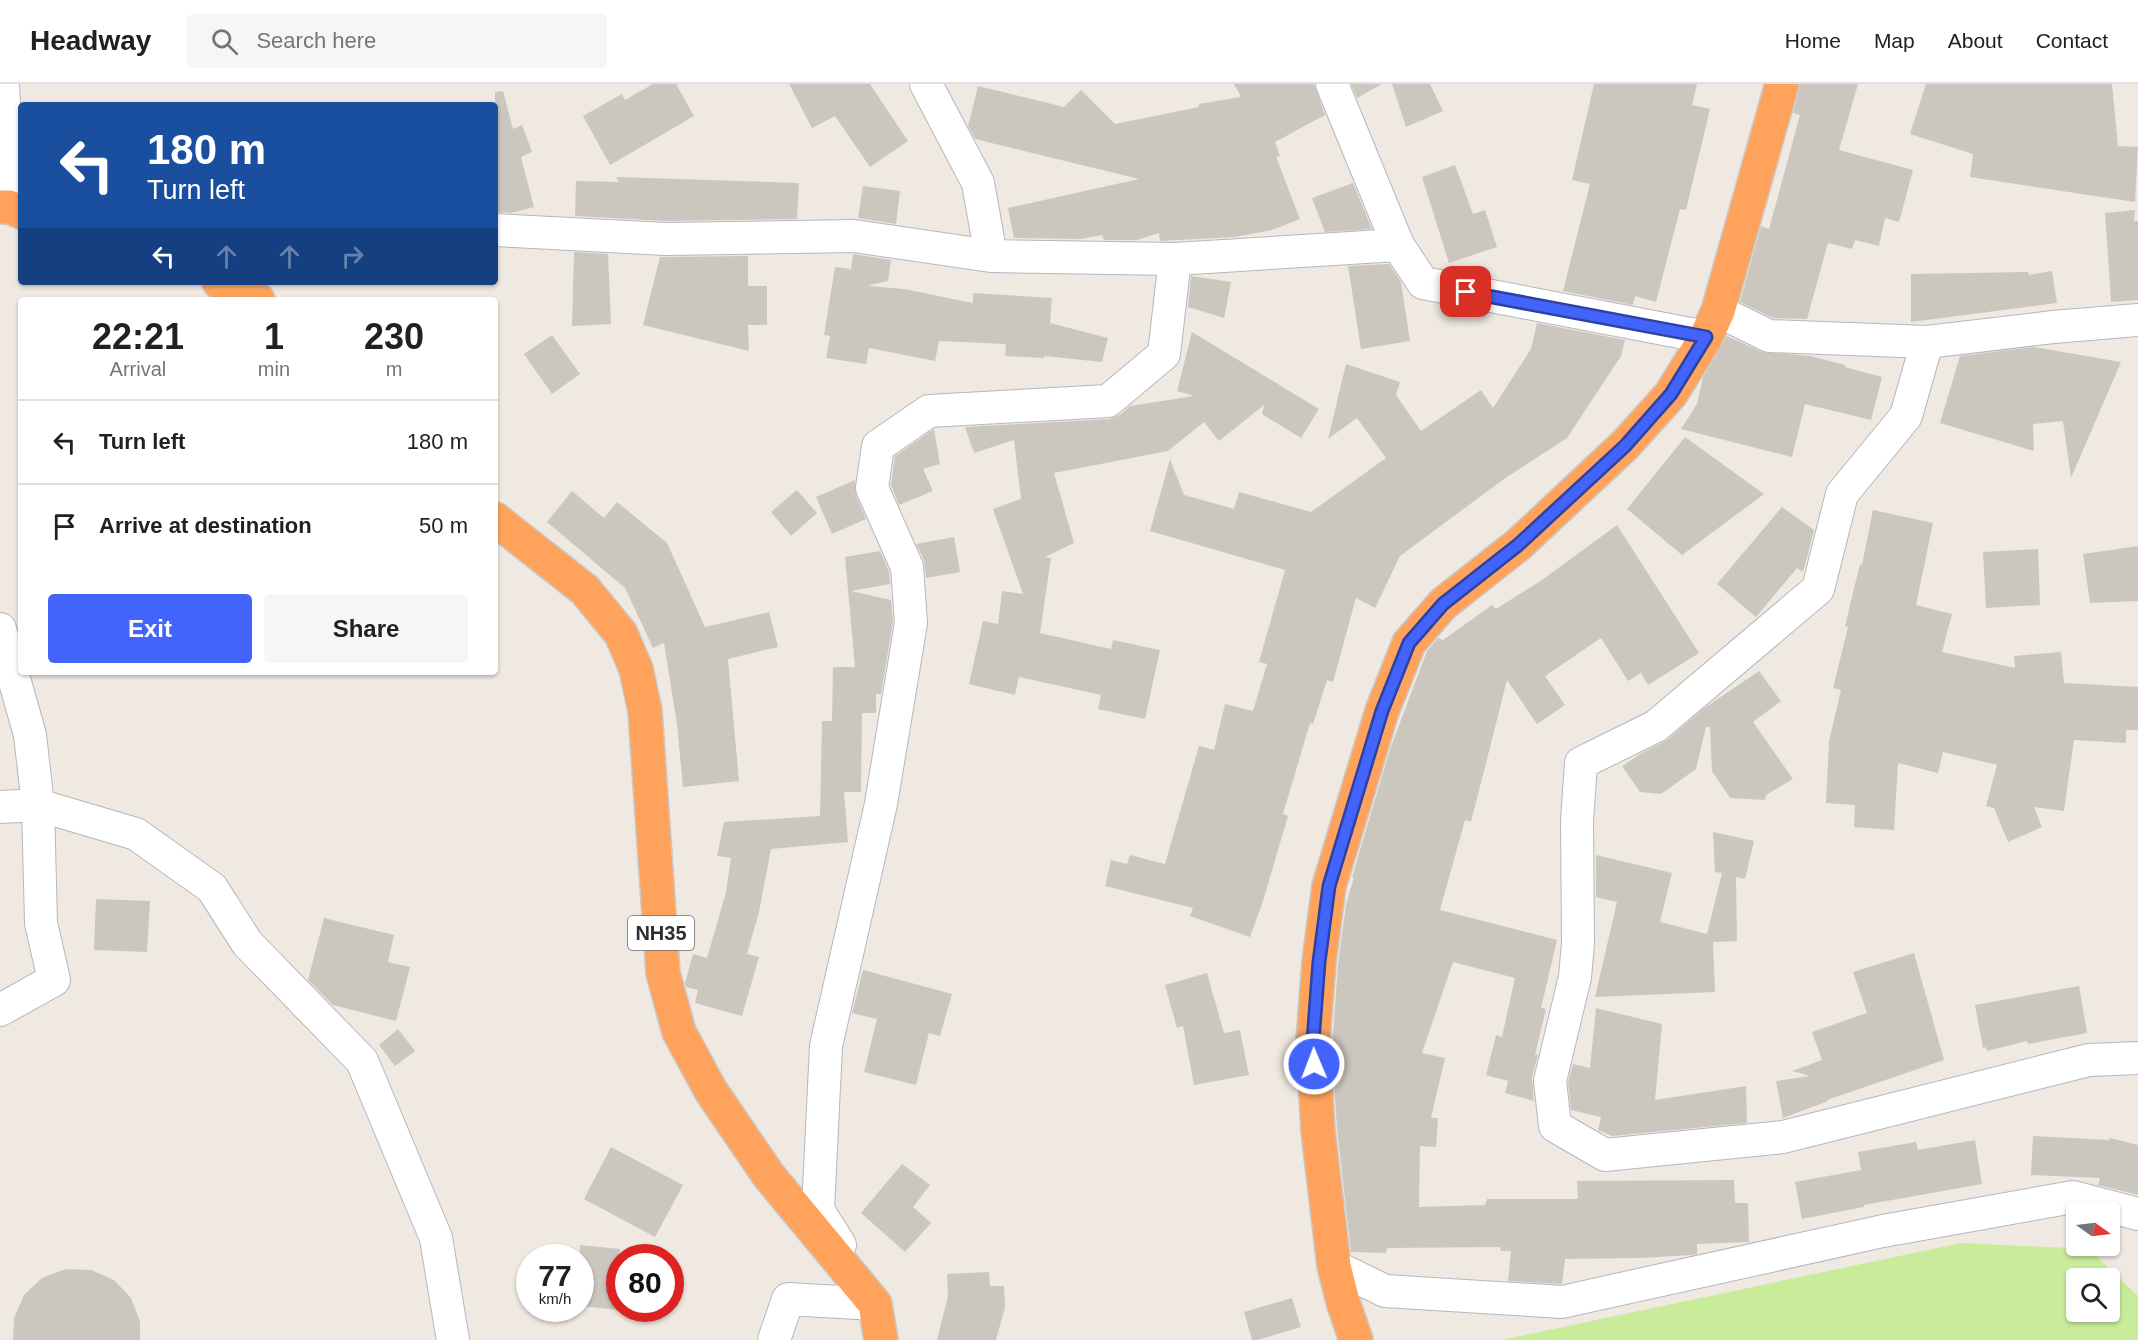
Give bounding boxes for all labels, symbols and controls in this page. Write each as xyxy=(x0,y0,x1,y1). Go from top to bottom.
search box xyxy=(187,14,607,68)
text: Headway xyxy=(30,25,151,56)
icon: search xyxy=(208,25,241,58)
text: Search here xyxy=(256,28,376,53)
text: Home xyxy=(1785,29,1841,52)
text: Map xyxy=(1874,29,1915,52)
text: About xyxy=(1948,29,2003,52)
text: Contact xyxy=(2036,29,2108,52)
icon: left xyxy=(48,126,126,204)
text: 180 m xyxy=(147,126,266,173)
text: Turn left xyxy=(147,175,245,205)
icon: left xyxy=(147,240,180,273)
icon: ahead xyxy=(210,240,243,273)
icon: ahead xyxy=(273,240,306,273)
icon: right xyxy=(336,240,369,273)
pin xyxy=(1440,266,1491,317)
icon: arrive xyxy=(1449,275,1482,308)
text: 22:21 xyxy=(92,316,184,357)
text: 1 xyxy=(264,316,284,357)
text: 230 xyxy=(364,316,424,357)
text: Arrival xyxy=(110,358,166,380)
text: min xyxy=(258,358,290,380)
text: m xyxy=(386,358,402,380)
icon: left xyxy=(48,426,81,459)
text: Turn left xyxy=(99,429,185,454)
text: 180 m xyxy=(407,429,468,454)
icon: arrive xyxy=(48,510,81,543)
text: Arrive at destination xyxy=(99,513,312,538)
text: 50 m xyxy=(419,513,468,538)
button: Exit xyxy=(48,594,252,663)
button: Share xyxy=(264,594,468,663)
road number: NH35 xyxy=(628,916,694,950)
position arrow xyxy=(1282,1032,1346,1096)
north arrow xyxy=(2066,1202,2120,1256)
map controls xyxy=(2066,1202,2120,1322)
speed limit sign: 80 xyxy=(606,1244,684,1322)
text: 77 xyxy=(538,1259,572,1292)
button: search xyxy=(2066,1268,2120,1322)
text: km/h xyxy=(539,1290,571,1307)

